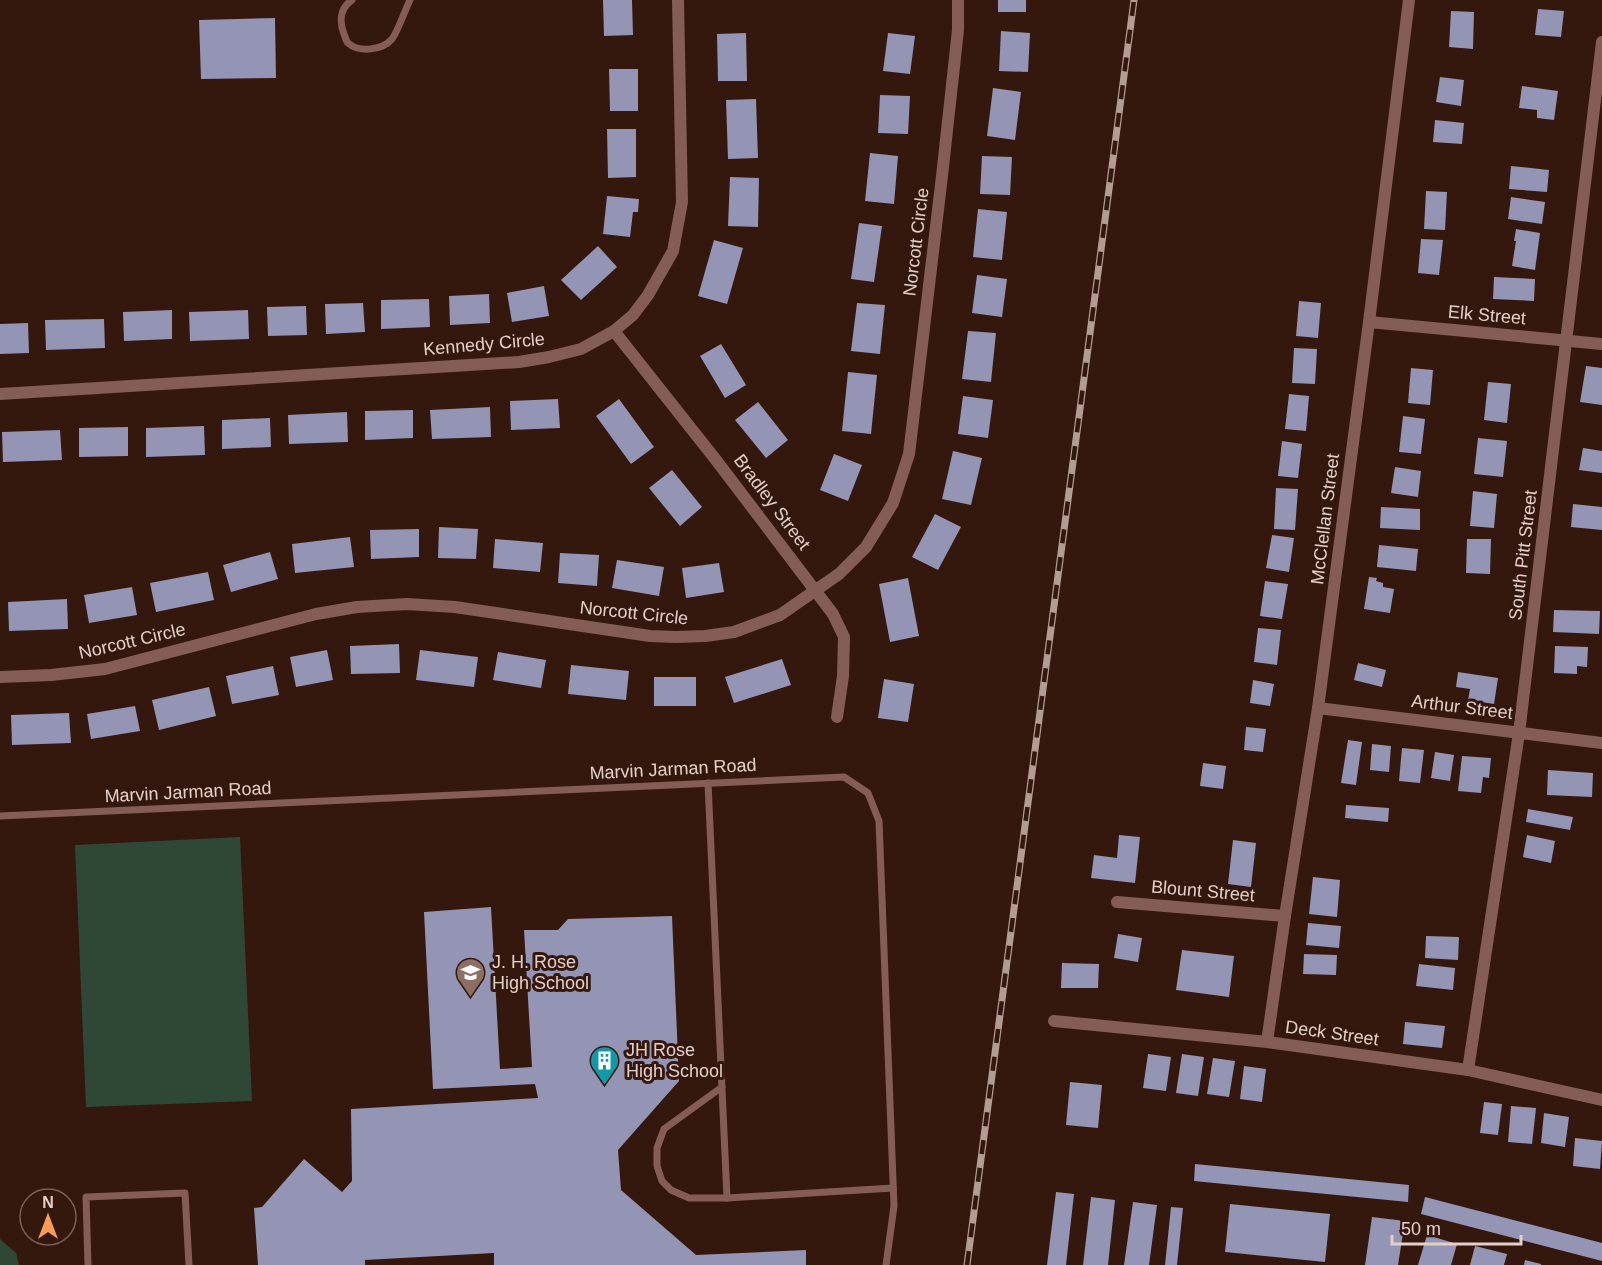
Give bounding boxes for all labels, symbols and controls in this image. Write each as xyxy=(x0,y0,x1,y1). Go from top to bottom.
street label: Norcott Circle xyxy=(899,187,933,297)
street label: Elk Street xyxy=(1447,302,1527,328)
street label: Kennedy Circle xyxy=(422,329,546,359)
street label: Bradley Street xyxy=(730,450,814,554)
street label: McClellan Street xyxy=(1307,452,1343,586)
street label: South Pitt Street xyxy=(1505,489,1541,621)
street label: Norcott Circle xyxy=(579,597,689,629)
street label: Norcott Circle xyxy=(77,619,187,663)
street label: Arthur Street xyxy=(1410,691,1514,723)
street label: Marvin Jarman Road xyxy=(589,755,757,783)
street label: Marvin Jarman Road xyxy=(104,778,272,806)
street label: Blount Street xyxy=(1150,877,1256,905)
place label: J. H. Rose High School xyxy=(492,952,589,993)
school or university icon: J. H. Rose High School xyxy=(455,956,487,998)
street label: Deck Street xyxy=(1284,1017,1380,1049)
place label: JH Rose High School xyxy=(626,1040,723,1081)
building icon: JH Rose High School xyxy=(589,1044,621,1086)
north arrow xyxy=(18,1187,78,1247)
text: N xyxy=(42,1194,54,1211)
scale bar xyxy=(1392,1208,1521,1246)
text: 50 m xyxy=(1401,1219,1441,1239)

